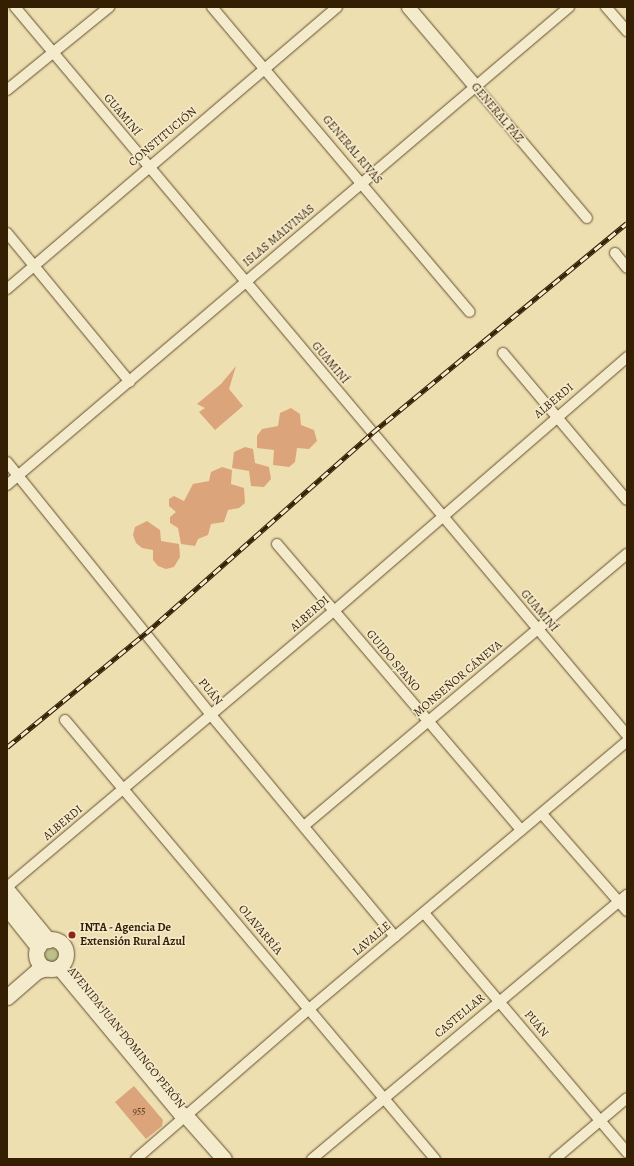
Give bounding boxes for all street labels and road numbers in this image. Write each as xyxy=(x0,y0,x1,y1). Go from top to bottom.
street label: GENERAL PAZ xyxy=(468,80,526,146)
street label: GUAMINÍ xyxy=(100,91,144,139)
street label: CONSTITUCIÓN xyxy=(126,104,200,170)
street label: GENERAL RIVAS xyxy=(319,113,385,187)
street label: ISLAS MALVINAS xyxy=(240,202,318,270)
street label: GUAMINÍ xyxy=(308,339,352,387)
street label: ALBERDI xyxy=(531,380,577,422)
street label: GUAMINÍ xyxy=(517,587,561,635)
street label: ALBERDI xyxy=(287,593,333,635)
street label: GUIDO SPANO xyxy=(363,627,423,695)
street label: MONSEÑOR CÁNEVA xyxy=(411,638,505,720)
street label: PUÁN xyxy=(195,676,225,708)
street label: ALBERDI xyxy=(40,802,86,844)
street label: OLAVARRÍA xyxy=(235,902,285,958)
street label: LAVALLE xyxy=(350,919,394,959)
street label: AVENIDA JUAN DOMINGO PERÓN xyxy=(64,964,188,1112)
street label: CASTELLAR xyxy=(432,991,488,1041)
street label: PUÁN xyxy=(521,1008,551,1040)

